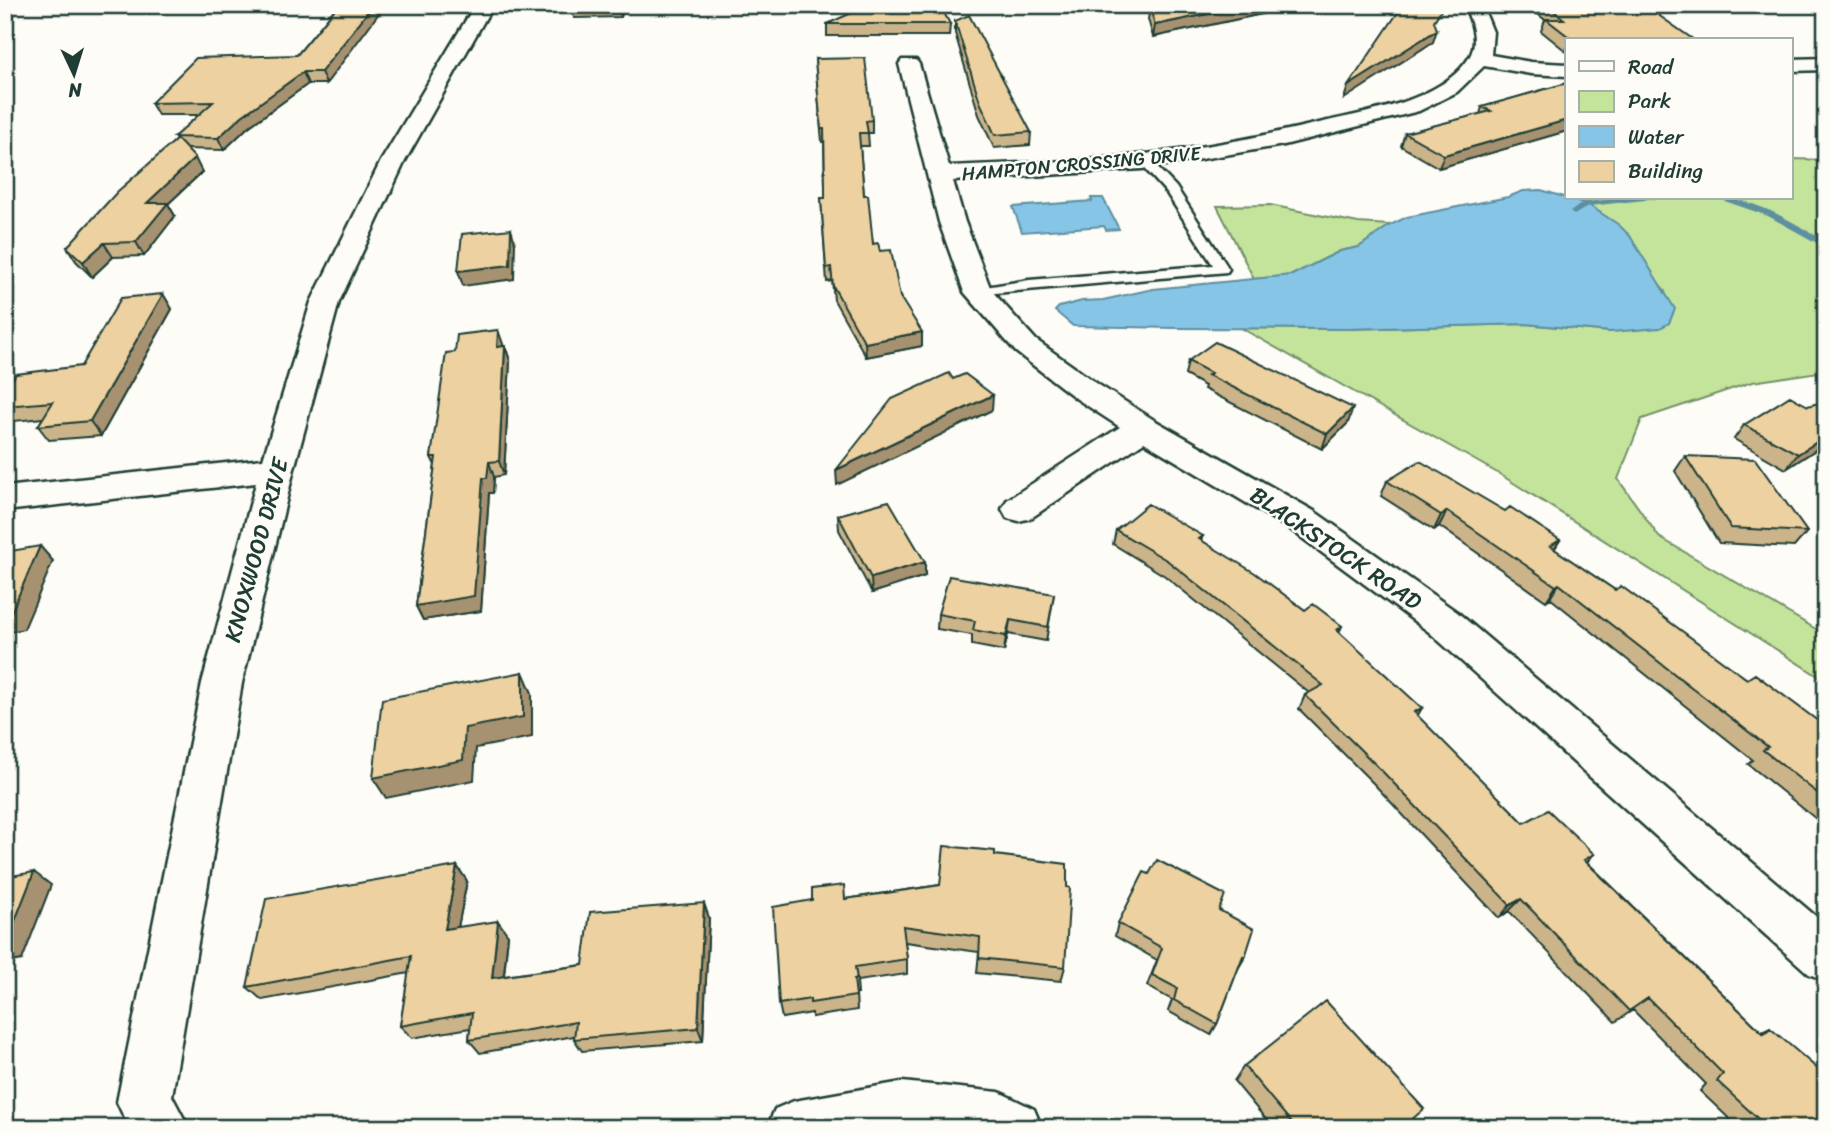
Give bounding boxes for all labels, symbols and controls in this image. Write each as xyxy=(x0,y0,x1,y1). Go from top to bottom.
north arrow xyxy=(38,38,108,108)
legend xyxy=(1565,38,1792,200)
text: Road xyxy=(1628,48,1675,86)
text: N xyxy=(67,73,84,107)
text: Park xyxy=(1628,82,1671,120)
text: Water xyxy=(1628,118,1685,156)
street label: HAMPTON CROSSING DRIVE xyxy=(960,136,1203,190)
text: Building xyxy=(1628,152,1704,190)
street label: KNOXWOOD DRIVE xyxy=(212,452,301,647)
street label: BLACKSTOCK ROAD xyxy=(1241,475,1430,622)

